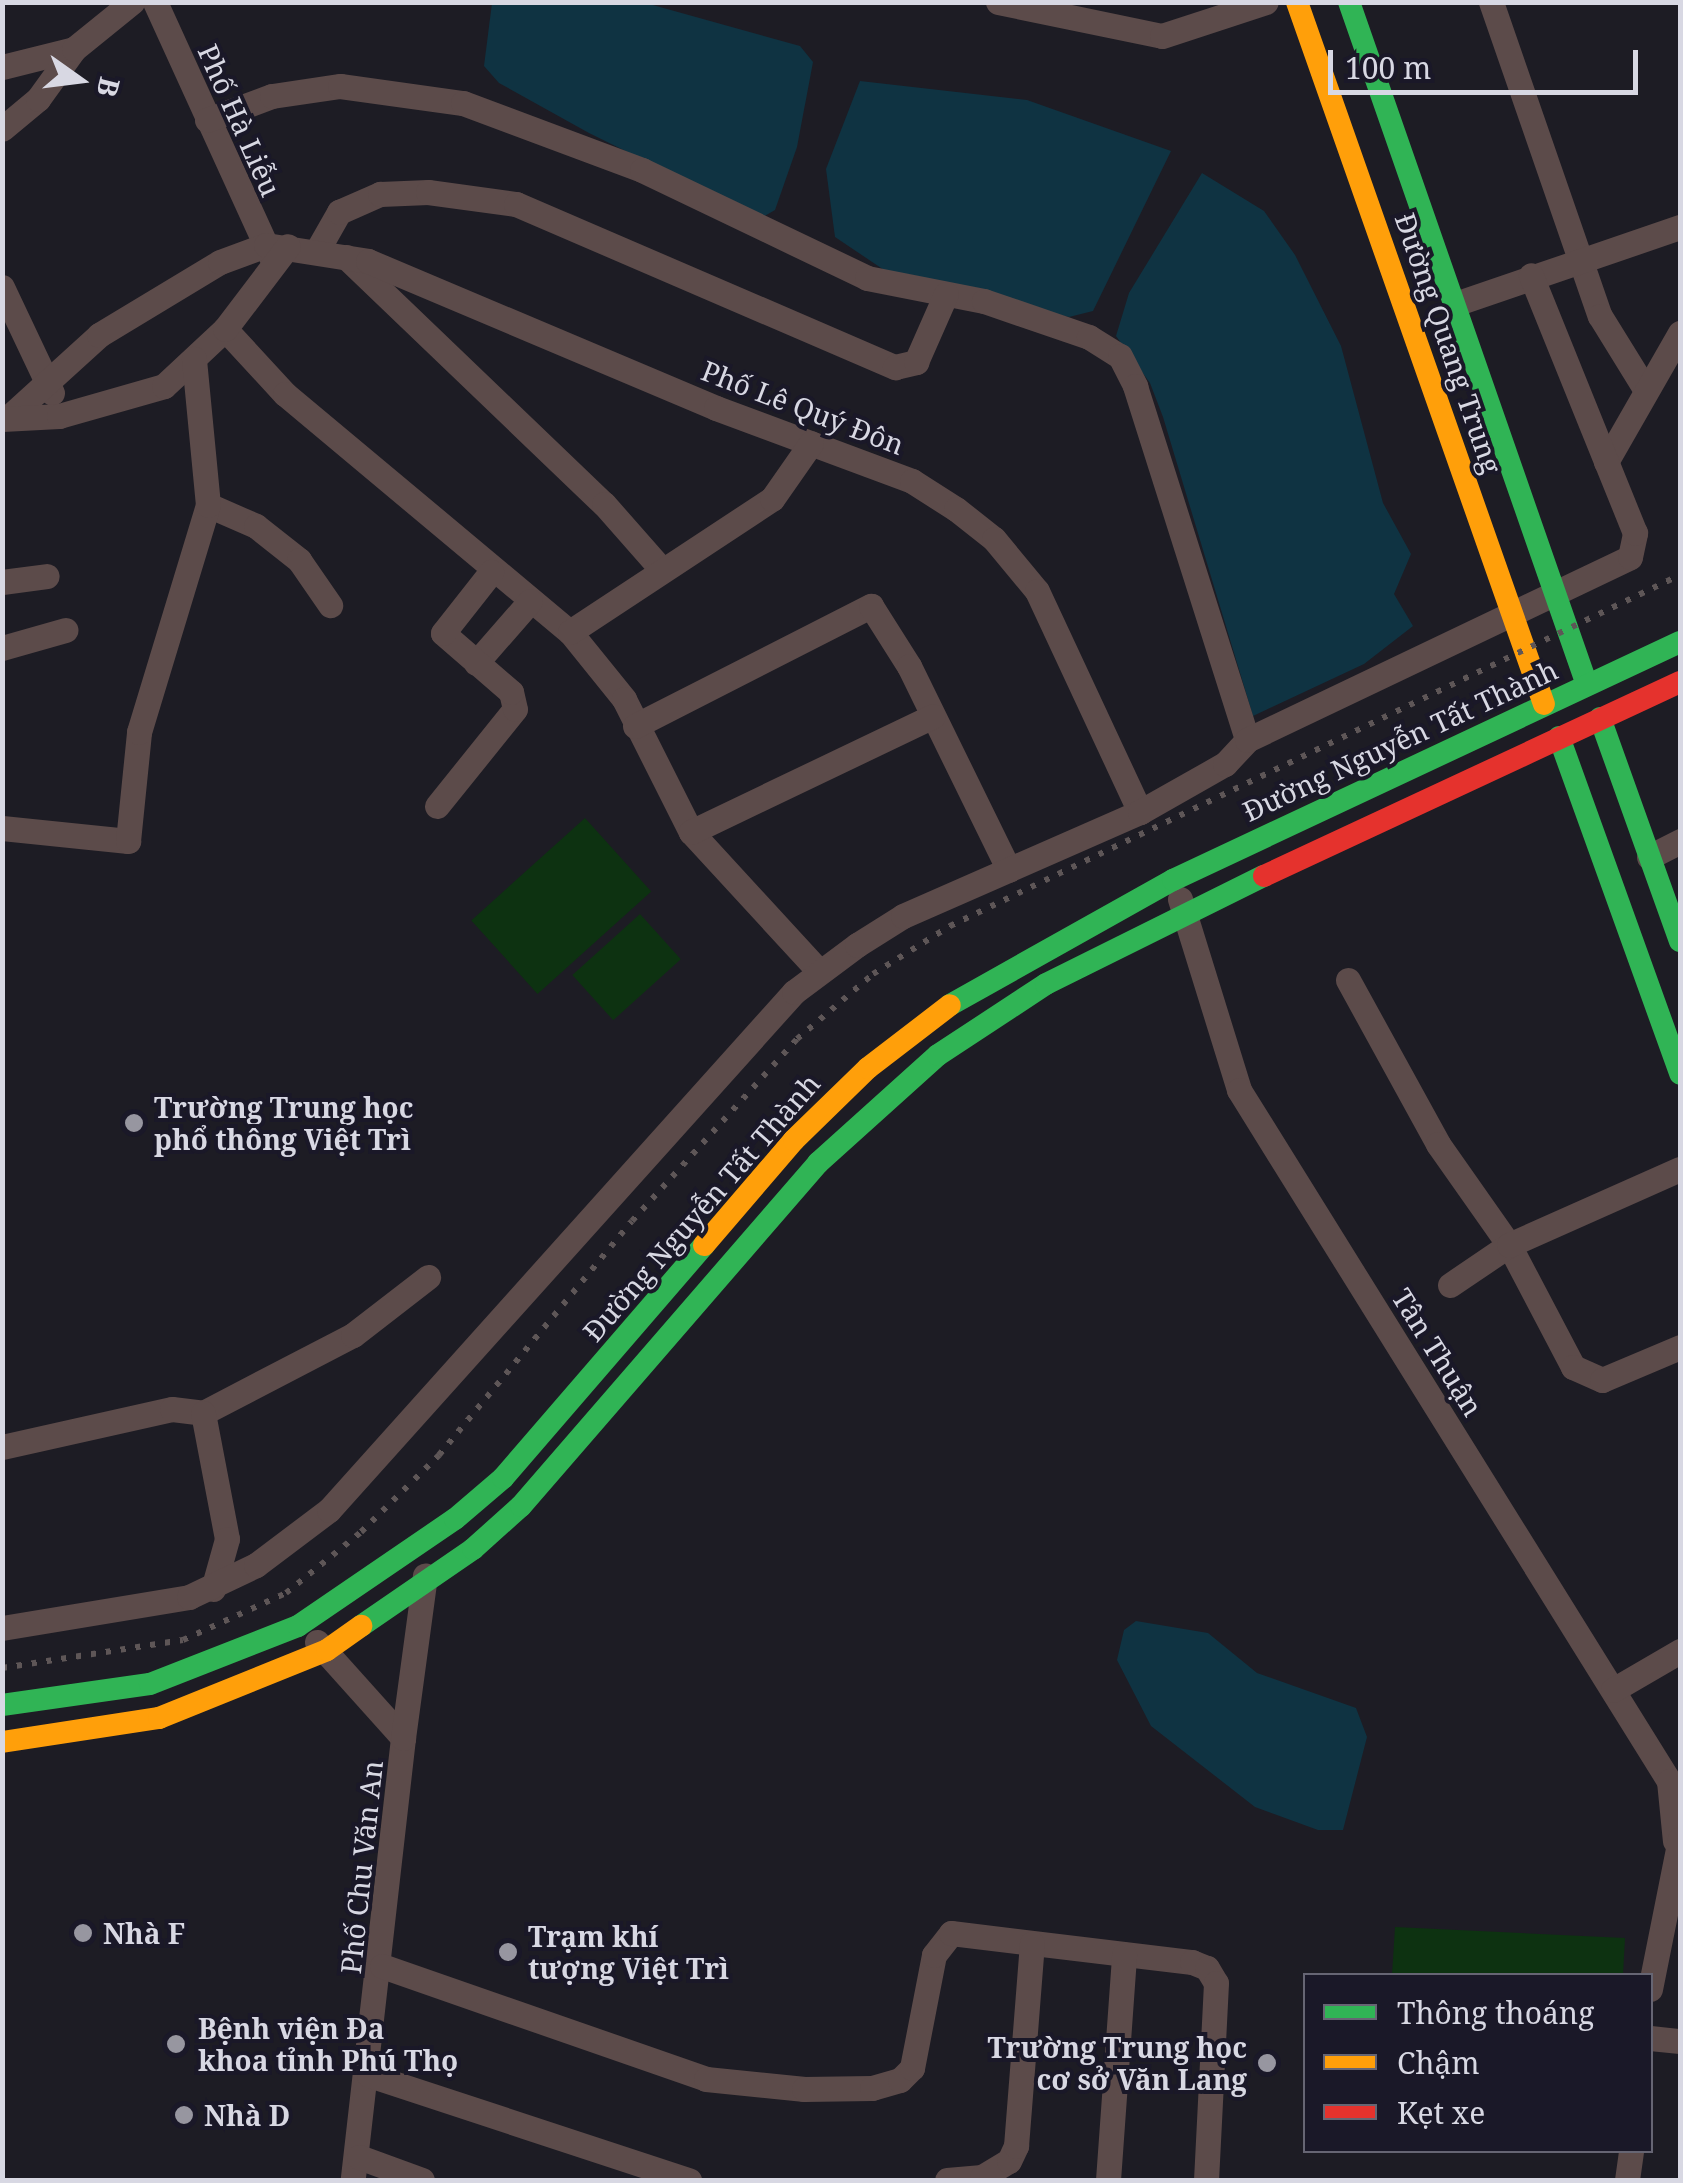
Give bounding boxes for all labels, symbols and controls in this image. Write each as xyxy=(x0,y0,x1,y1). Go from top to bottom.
north arrow xyxy=(30,30,130,130)
scale bar xyxy=(1333,30,1643,92)
street label: Phố Hà Liễu xyxy=(192,39,288,201)
text: 100 m xyxy=(1345,47,1431,88)
text: B xyxy=(88,74,130,101)
street label: Đường Quang Trung xyxy=(1389,208,1509,478)
street label: Phố Lê Quý Đôn xyxy=(697,353,909,461)
street label: Đường Nguyễn Tất Thành xyxy=(1237,652,1563,828)
street label: Đường Nguyễn Tất Thành xyxy=(576,1066,826,1348)
place label: Trường Trung học phổ thông Việt Trì xyxy=(154,1090,414,1156)
marker: Trường Trung học phổ thông Việt Trì xyxy=(123,1112,145,1134)
street label: Tân Thuận xyxy=(1386,1282,1490,1422)
street label: Phố Chu Văn An xyxy=(333,1759,389,1975)
place label: Nhà F xyxy=(103,1916,185,1950)
place label: Trạm khí tượng Việt Trì xyxy=(528,1919,729,1985)
marker: Nhà F xyxy=(72,1922,94,1944)
marker: Trạm khí tượng Việt Trì xyxy=(497,1941,519,1963)
legend xyxy=(1303,1973,1653,2153)
text: Thông thoáng xyxy=(1397,1992,1594,2033)
place label: Bệnh viện Đa khoa tỉnh Phú Thọ xyxy=(198,2011,458,2077)
place label: Trường Trung học cơ sở Văn Lang xyxy=(987,2030,1247,2096)
marker: Bệnh viện Đa khoa tỉnh Phú Thọ xyxy=(163,2031,189,2057)
text: Chậm xyxy=(1397,2042,1480,2083)
marker: Trường Trung học cơ sở Văn Lang xyxy=(1256,2052,1278,2074)
text: Kẹt xe xyxy=(1397,2092,1485,2133)
place label: Nhà D xyxy=(204,2098,290,2132)
marker: Nhà D xyxy=(173,2104,195,2126)

